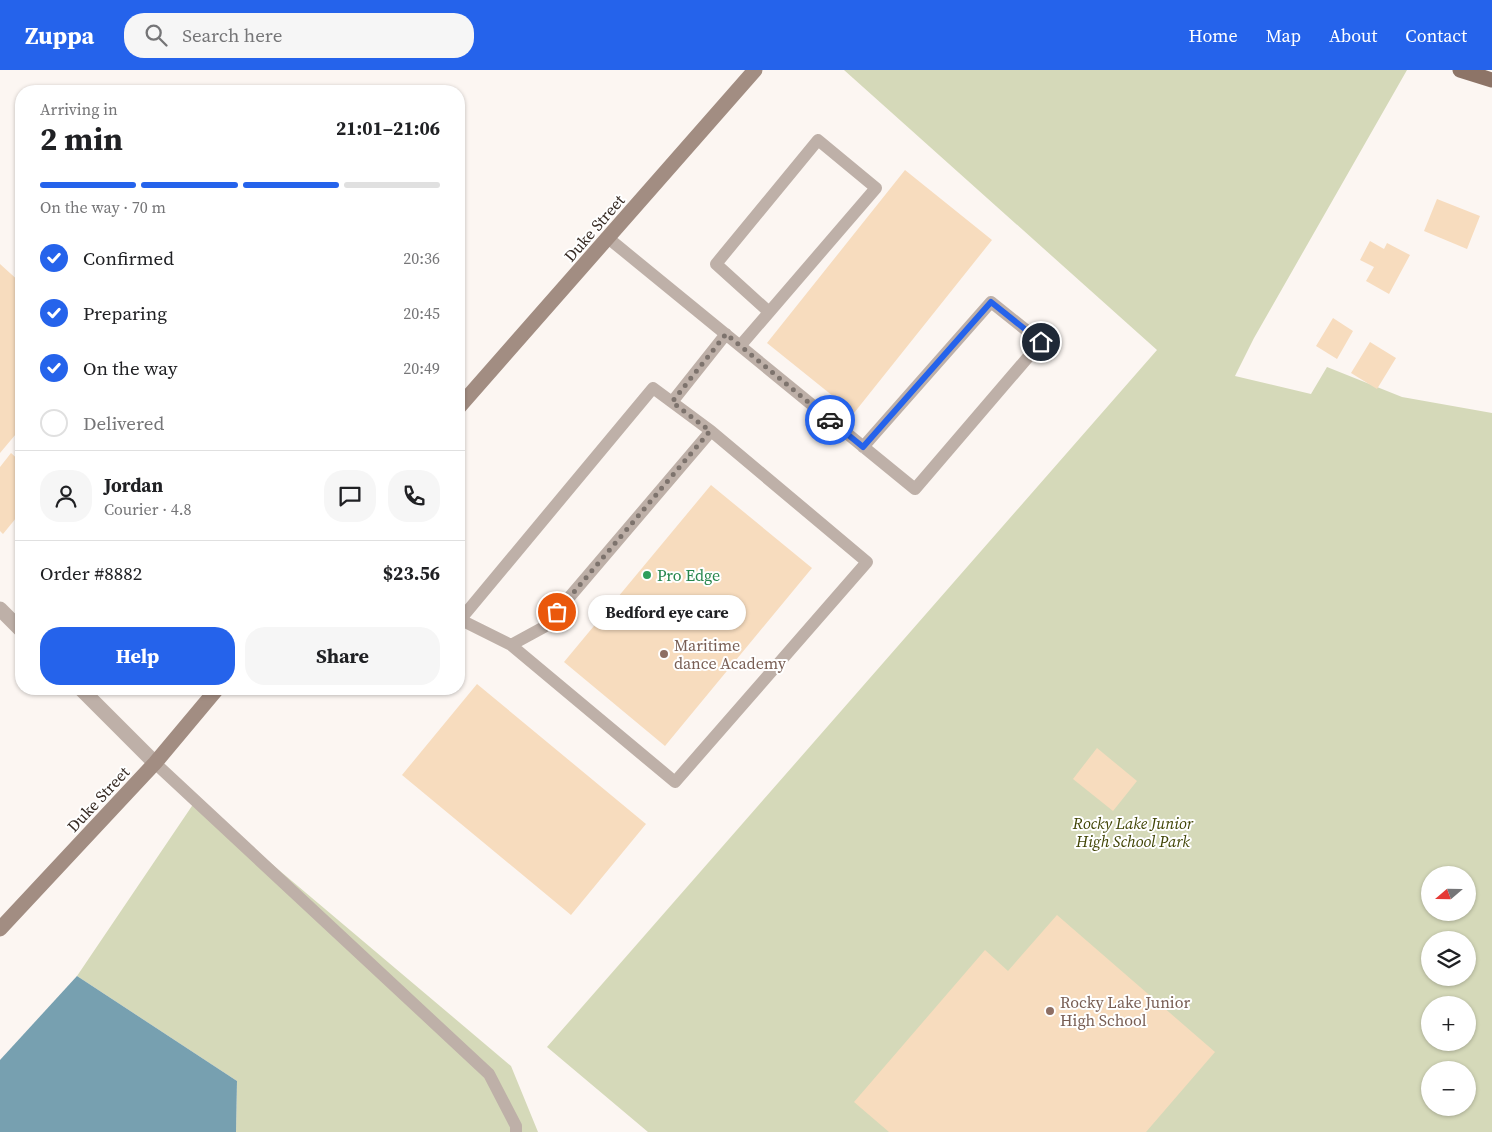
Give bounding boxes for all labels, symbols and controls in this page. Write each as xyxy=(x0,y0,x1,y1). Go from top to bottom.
search box xyxy=(124,13,474,58)
text: Zuppa xyxy=(25,19,94,52)
icon: search xyxy=(142,21,170,49)
text: Search here xyxy=(182,22,282,48)
text: Home xyxy=(1189,23,1238,48)
text: Map xyxy=(1266,23,1301,48)
text: About xyxy=(1329,23,1377,48)
text: Contact xyxy=(1405,23,1467,48)
text: Arriving in xyxy=(40,98,118,120)
text: 21:01–21:06 xyxy=(336,115,440,141)
text: 2 min xyxy=(40,117,123,161)
street label: Duke Street xyxy=(559,189,630,266)
text: On the way · 70 m xyxy=(40,196,166,218)
icon: check xyxy=(40,244,68,272)
text: Confirmed xyxy=(83,245,174,271)
text: 20:36 xyxy=(403,247,440,269)
icon: check xyxy=(40,299,68,327)
text: Preparing xyxy=(83,300,167,326)
text: 20:45 xyxy=(403,302,440,324)
pin xyxy=(1020,321,1062,363)
icon: home xyxy=(1027,328,1055,356)
icon: check xyxy=(40,354,68,382)
text: On the way xyxy=(83,355,178,381)
text: 20:49 xyxy=(403,357,440,379)
courier xyxy=(805,395,855,445)
icon: car xyxy=(816,406,844,434)
text: Delivered xyxy=(83,410,164,436)
button: person xyxy=(40,470,92,522)
button: chat xyxy=(324,470,376,522)
button: phone xyxy=(388,470,440,522)
text: Jordan xyxy=(104,472,163,498)
text: Courier · 4.8 xyxy=(104,498,192,520)
text: Order #8882 xyxy=(40,560,142,586)
text: $23.56 xyxy=(383,560,440,586)
place label: Pro Edge xyxy=(657,564,720,586)
marker: Pro Edge xyxy=(641,569,653,581)
pin xyxy=(536,591,578,633)
callout: Bedford eye care xyxy=(587,594,744,630)
icon: bag xyxy=(543,598,571,626)
text: Bedford eye care xyxy=(605,601,729,623)
button: Help xyxy=(40,627,235,685)
button: Share xyxy=(245,627,440,685)
place label: Maritime dance Academy xyxy=(674,634,787,674)
marker: Maritime dance Academy xyxy=(658,648,670,660)
street label: Duke Street xyxy=(62,761,135,837)
park label: Rocky Lake Junior High School Park xyxy=(1072,812,1194,852)
north arrow xyxy=(1421,866,1476,921)
map controls xyxy=(1421,866,1476,1116)
button: layers xyxy=(1421,931,1476,986)
place label: Rocky Lake Junior High School xyxy=(1060,991,1190,1031)
button: + xyxy=(1421,996,1476,1051)
marker: Rocky Lake Junior High School xyxy=(1044,1005,1056,1017)
button: − xyxy=(1421,1061,1476,1116)

